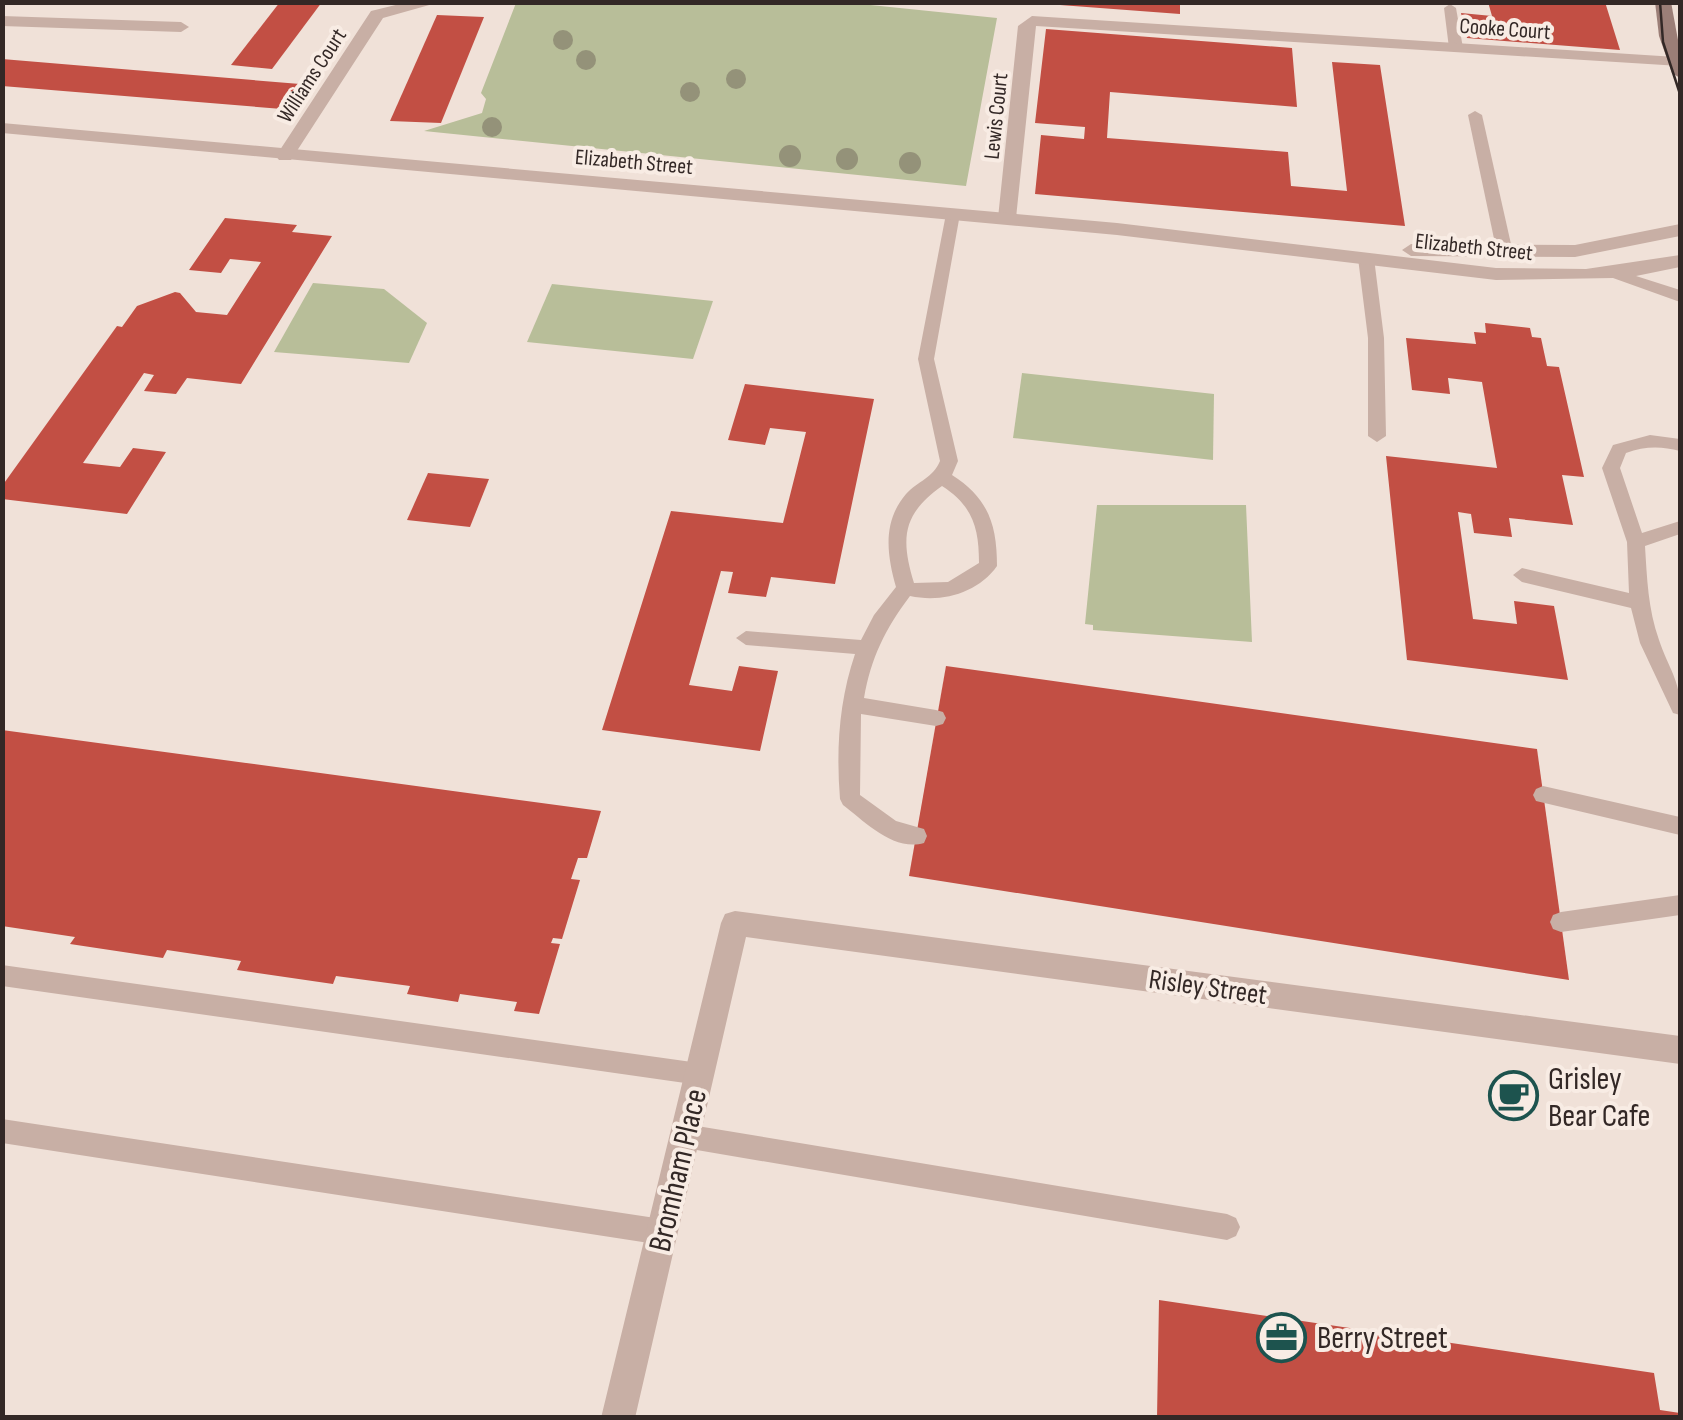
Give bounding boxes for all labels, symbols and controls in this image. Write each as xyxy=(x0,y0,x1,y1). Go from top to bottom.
street label: Cooke Court xyxy=(1458,13,1552,46)
street label: Williams Court xyxy=(272,23,353,128)
street label: Lewis Court xyxy=(979,71,1014,161)
street label: Elizabeth Street xyxy=(574,144,694,181)
street label: Elizabeth Street xyxy=(1414,228,1534,267)
street label: Risley Street xyxy=(1147,963,1269,1012)
place label: Grisley Bear Cafe xyxy=(1548,1060,1650,1136)
cafe icon: Grisley Bear Cafe xyxy=(1487,1070,1539,1122)
street label: Bromham Place xyxy=(641,1085,716,1255)
office icon: Berry Street xyxy=(1256,1311,1308,1363)
place label: Berry Street xyxy=(1317,1319,1448,1358)

